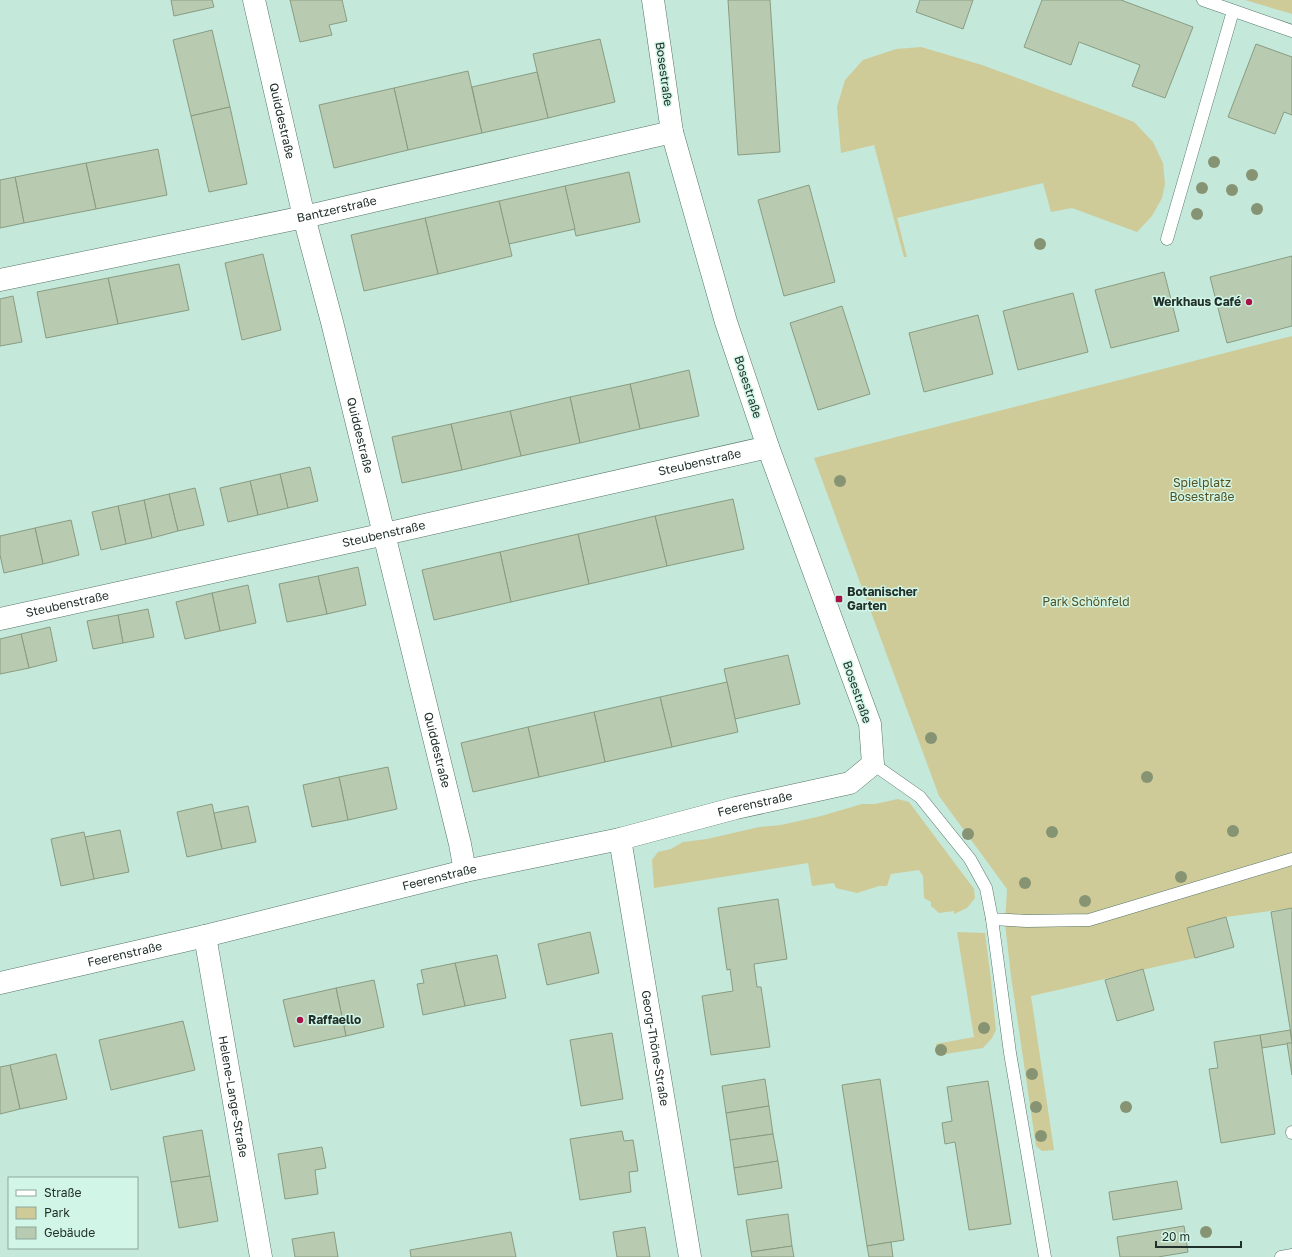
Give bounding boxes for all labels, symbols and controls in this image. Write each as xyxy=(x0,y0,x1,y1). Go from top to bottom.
street label: Bosestraße xyxy=(653,41,676,107)
street label: Quiddestraße xyxy=(266,81,298,160)
street label: Bantzerstraße xyxy=(295,192,378,225)
place label: Werkhaus Café xyxy=(1153,294,1241,309)
marker: Werkhaus Café xyxy=(1244,297,1254,307)
street label: Bosestraße xyxy=(731,354,766,420)
street label: Quiddestraße xyxy=(344,396,377,475)
street label: Steubenstraße xyxy=(657,445,743,479)
park label: Spielplatz Bosestraße xyxy=(1170,475,1235,504)
street label: Steubenstraße xyxy=(341,517,427,550)
place label: Botanischer Garten xyxy=(847,584,918,613)
street label: Steubenstraße xyxy=(24,587,110,620)
marker: Botanischer Garten xyxy=(834,594,844,604)
park label: Park Schönfeld xyxy=(1042,594,1130,609)
street label: Bosestraße xyxy=(840,659,875,725)
street label: Quiddestraße xyxy=(421,710,454,789)
street label: Feerenstraße xyxy=(716,788,794,820)
street label: Feerenstraße xyxy=(400,861,478,893)
street label: Feerenstraße xyxy=(86,938,164,970)
street label: Georg-Thöne-Straße xyxy=(638,989,673,1107)
place label: Raffaello xyxy=(308,1012,361,1027)
marker: Raffaello xyxy=(295,1015,305,1025)
street label: Helene-Lange-Straße xyxy=(216,1034,251,1159)
legend xyxy=(8,1177,138,1249)
text: Straße xyxy=(44,1185,82,1200)
text: Park xyxy=(44,1205,70,1220)
scale bar xyxy=(1156,1223,1241,1249)
text: Gebäude xyxy=(44,1225,95,1240)
text: 20 m xyxy=(1162,1229,1190,1244)

